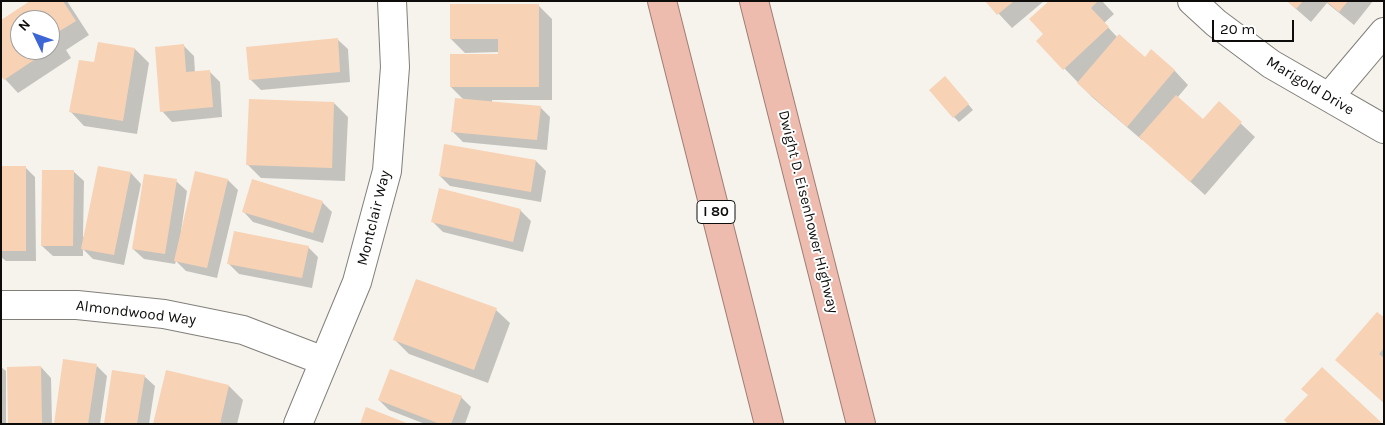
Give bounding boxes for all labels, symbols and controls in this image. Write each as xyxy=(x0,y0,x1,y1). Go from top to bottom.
north arrow xyxy=(10,10,60,60)
scale bar xyxy=(1215,10,1298,42)
text: N xyxy=(15,16,34,35)
text: 20 m xyxy=(1220,20,1255,38)
street label: Marigold Drive xyxy=(1263,53,1357,119)
street label: Dwight D. Eisenhower Highway xyxy=(774,109,842,315)
street label: Montclair Way xyxy=(353,169,395,267)
road number: I 80 xyxy=(697,200,735,223)
street label: Almondwood Way xyxy=(75,297,197,329)

